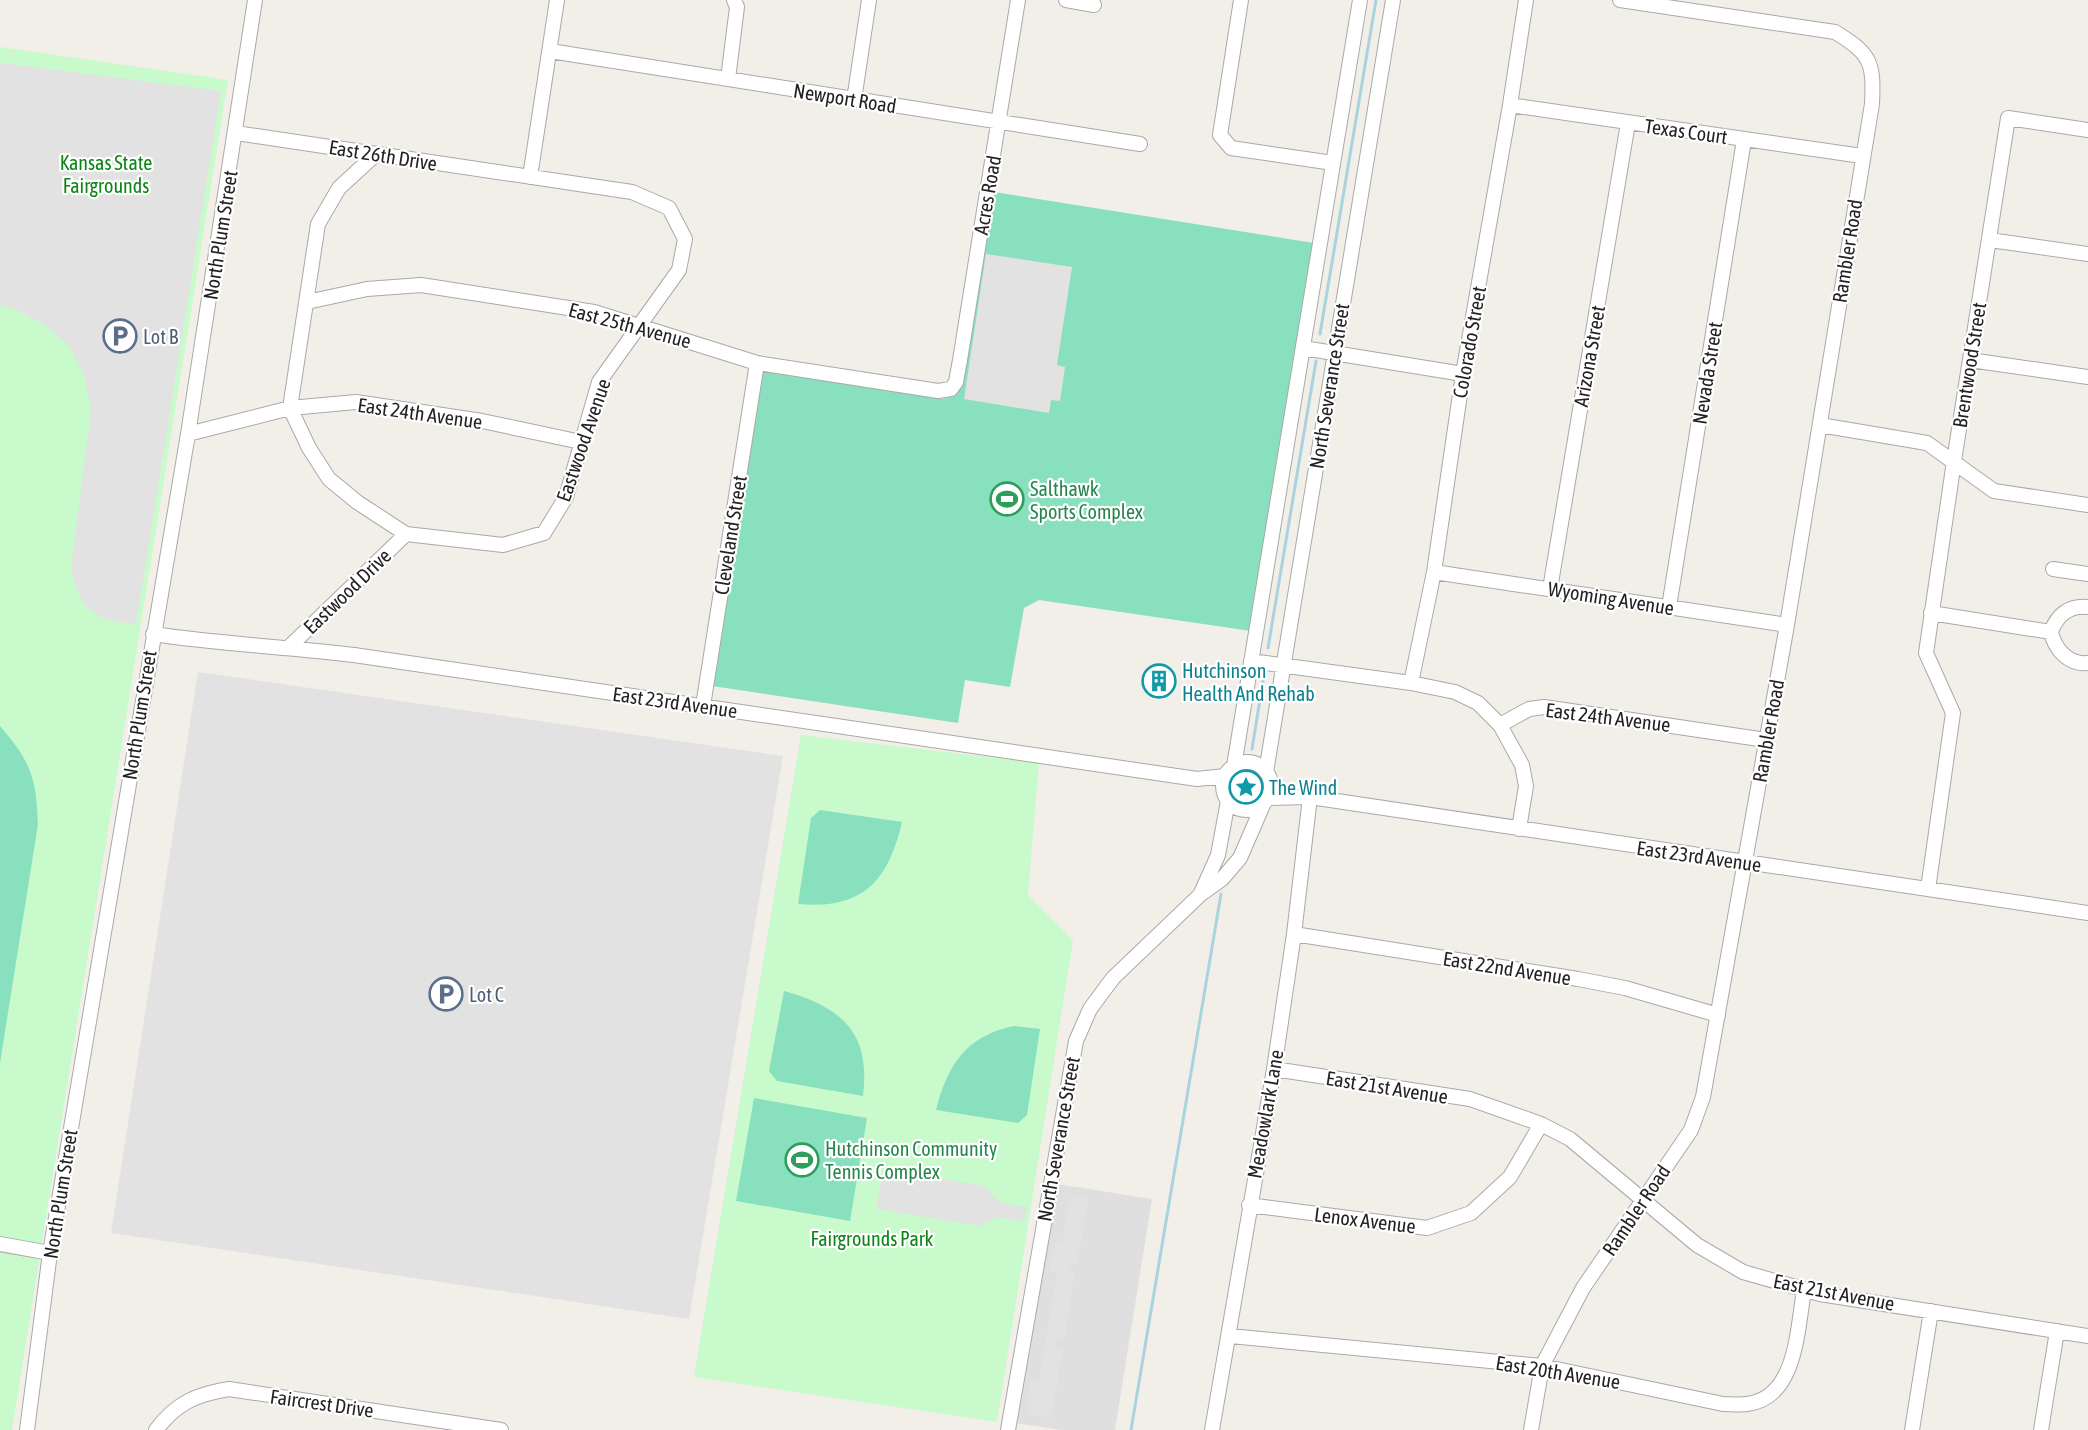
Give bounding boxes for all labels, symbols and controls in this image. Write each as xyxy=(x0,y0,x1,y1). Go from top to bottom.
street label: Newport Road xyxy=(792,79,898,117)
street label: Texas Court xyxy=(1643,114,1729,148)
street label: East 26th Drive xyxy=(327,135,439,175)
park label: Kansas State Fairgrounds xyxy=(60,151,152,197)
street label: Acres Road xyxy=(969,154,1005,236)
street label: North Plum Street xyxy=(198,168,242,301)
street label: Rambler Road xyxy=(1827,198,1867,304)
street label: Colorado Street xyxy=(1448,284,1490,400)
street label: East 25th Avenue xyxy=(566,298,694,352)
street label: Brentwood Street xyxy=(1948,300,1990,429)
street label: North Severance Street xyxy=(1305,301,1353,470)
street label: Arizona Street xyxy=(1569,303,1609,408)
parking icon: Lot B xyxy=(102,318,138,354)
street label: Nevada Street xyxy=(1688,320,1726,426)
place label: Lot B xyxy=(143,325,179,348)
street label: Eastwood Avenue xyxy=(551,375,615,505)
street label: East 24th Avenue xyxy=(356,393,484,433)
street label: Cleveland Street xyxy=(709,473,751,596)
place label: Salthawk Sports Complex xyxy=(1030,477,1143,523)
sports icon: Salthawk Sports Complex xyxy=(989,481,1025,517)
street label: Eastwood Drive xyxy=(299,544,395,638)
street label: Wyoming Avenue xyxy=(1546,577,1676,619)
street label: North Plum Street xyxy=(117,648,161,781)
place label: Hutchinson Health And Rehab xyxy=(1182,659,1315,705)
building icon: Hutchinson Health And Rehab xyxy=(1141,663,1177,699)
street label: Rambler Road xyxy=(1748,678,1788,784)
street label: East 23rd Avenue xyxy=(611,682,739,722)
street label: East 24th Avenue xyxy=(1544,698,1672,736)
place icon: The Wind xyxy=(1228,769,1264,805)
place label: The Wind xyxy=(1269,776,1337,799)
street label: East 23rd Avenue xyxy=(1635,836,1763,876)
street label: East 22nd Avenue xyxy=(1441,947,1573,989)
parking icon: Lot C xyxy=(428,976,464,1012)
place label: Lot C xyxy=(469,983,504,1006)
street label: Meadowlark Lane xyxy=(1242,1048,1288,1180)
street label: North Severance Street xyxy=(1032,1054,1084,1223)
street label: East 21st Avenue xyxy=(1324,1066,1450,1108)
street label: North Plum Street xyxy=(38,1127,82,1260)
place label: Hutchinson Community Tennis Complex xyxy=(825,1137,997,1183)
sports icon: Hutchinson Community Tennis Complex xyxy=(784,1142,820,1178)
street label: Rambler Road xyxy=(1597,1160,1675,1260)
street label: Lenox Avenue xyxy=(1313,1202,1417,1238)
park label: Fairgrounds Park xyxy=(811,1227,934,1250)
street label: East 21st Avenue xyxy=(1771,1269,1897,1315)
street label: East 20th Avenue xyxy=(1494,1351,1622,1393)
street label: Faircrest Drive xyxy=(269,1384,375,1422)

